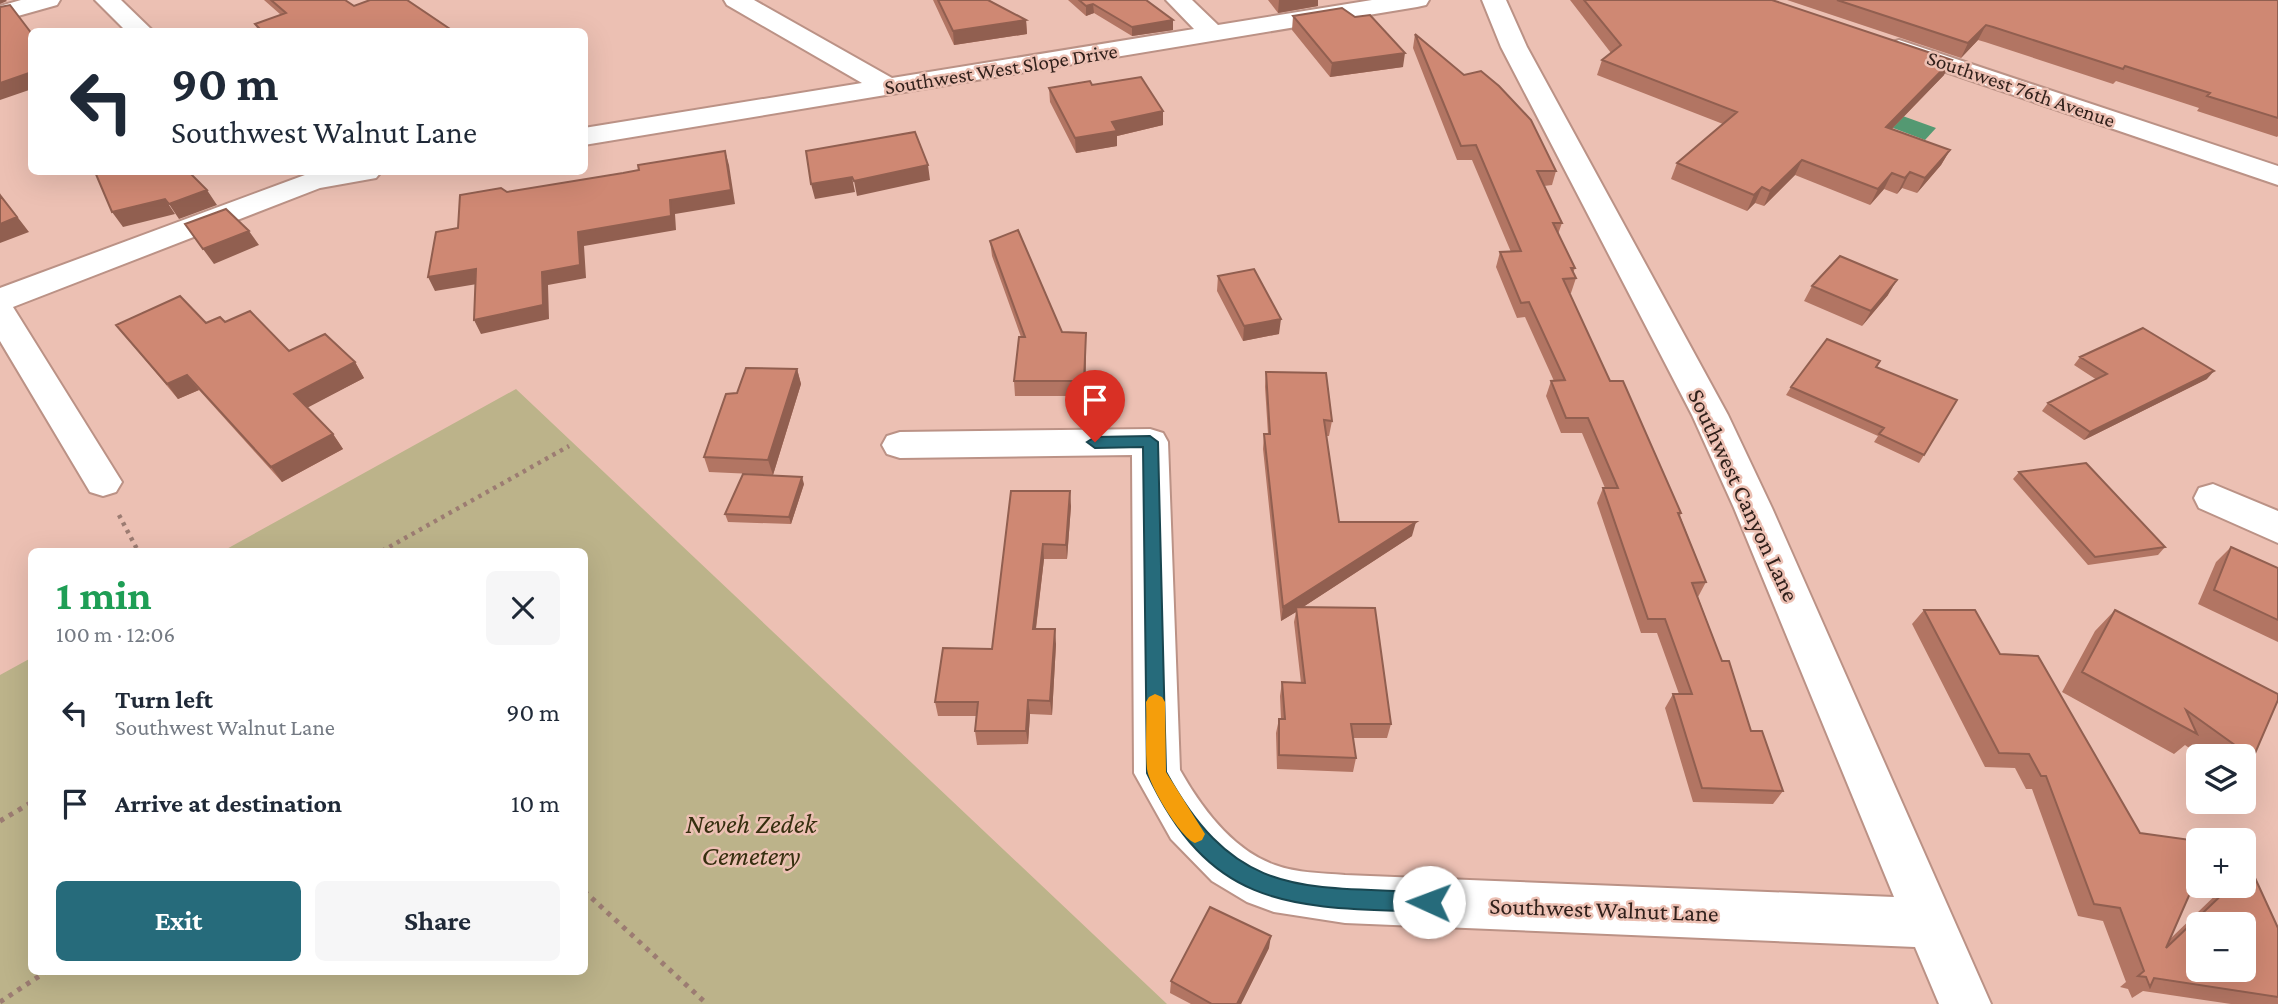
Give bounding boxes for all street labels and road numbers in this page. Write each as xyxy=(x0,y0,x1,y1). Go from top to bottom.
street label: Southwest West Slope Drive xyxy=(883,39,1119,99)
street label: Southwest 76th Avenue xyxy=(1924,46,2118,132)
street label: Southwest Canyon Lane xyxy=(1683,385,1805,605)
street label: Southwest Walnut Lane xyxy=(1489,892,1719,926)

